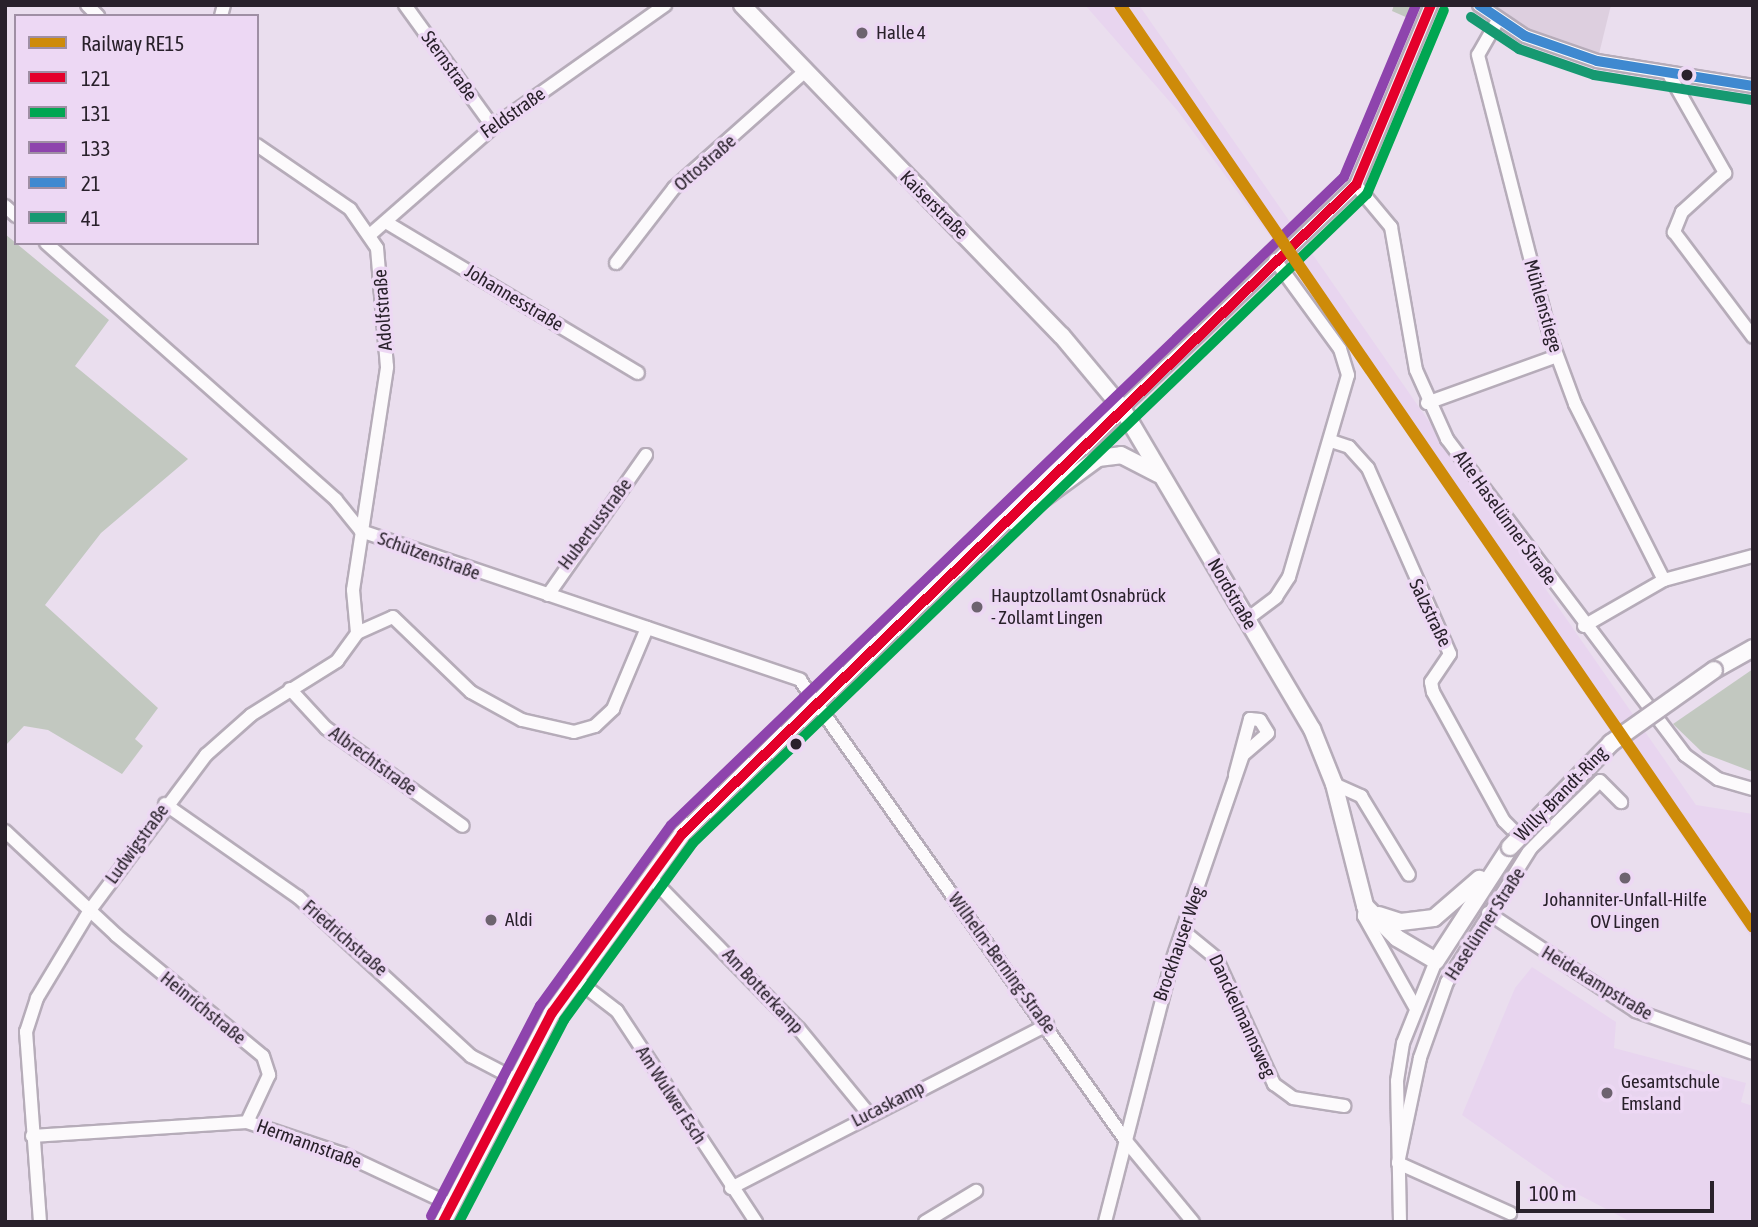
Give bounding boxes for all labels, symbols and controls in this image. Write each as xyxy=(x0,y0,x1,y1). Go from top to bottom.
legend xyxy=(14,14,259,245)
place label: Halle 4 xyxy=(876,22,926,44)
marker: Halle 4 xyxy=(854,25,870,41)
street label: Sternstraße xyxy=(416,27,482,105)
text: Railway RE15 xyxy=(81,31,184,55)
text: 121 xyxy=(81,66,111,90)
unlabelled marker xyxy=(1680,68,1694,82)
street label: Feldstraße xyxy=(476,83,550,143)
text: 131 xyxy=(81,101,111,125)
street label: Ottostraße xyxy=(669,130,741,196)
text: 133 xyxy=(81,136,111,160)
street label: Kaiserstraße xyxy=(895,166,973,244)
text: 21 xyxy=(81,171,101,195)
text: 41 xyxy=(81,206,101,230)
street label: Mühlenstiege xyxy=(1519,257,1567,355)
street label: Johannesstraße xyxy=(461,260,567,336)
street label: Adolfstraße xyxy=(369,269,397,351)
street label: Alte Haselünner Straße xyxy=(1449,446,1561,590)
street label: Hubertusstraße xyxy=(553,474,637,574)
street label: Schützenstraße xyxy=(375,527,483,585)
street label: Nordstraße xyxy=(1202,554,1262,634)
street label: Salzstraße xyxy=(1404,575,1456,651)
place label: Hauptzollamt Osnabrück - Zollamt Lingen xyxy=(991,585,1166,629)
marker: Hauptzollamt Osnabrück - Zollamt Lingen xyxy=(969,599,985,615)
street label: Albrechtstraße xyxy=(325,722,421,800)
unlabelled marker xyxy=(789,737,803,751)
street label: Willy-Brandt-Ring xyxy=(1510,742,1612,846)
street label: Ludwigstraße xyxy=(100,800,174,888)
street label: Haselünner Straße xyxy=(1440,863,1530,985)
marker: Johanniter-Unfall-Hilfe OV Lingen xyxy=(1617,870,1633,886)
street label: Brockhauser Weg xyxy=(1149,884,1209,1004)
street label: Wilhelm-Berning-Straße xyxy=(943,888,1061,1038)
place label: Johanniter-Unfall-Hilfe OV Lingen xyxy=(1543,889,1707,933)
street label: Friedrichstraße xyxy=(298,895,392,981)
place label: Aldi xyxy=(505,909,533,931)
marker: Aldi xyxy=(483,912,499,928)
street label: Heidekampstraße xyxy=(1537,941,1657,1025)
street label: Am Botterkamp xyxy=(718,944,808,1038)
street label: Danckelmannsweg xyxy=(1204,951,1280,1081)
street label: Heinrichstraße xyxy=(156,967,250,1049)
street label: Am Wulwer Esch xyxy=(631,1042,711,1148)
place label: Gesamtschule Emsland xyxy=(1621,1071,1720,1115)
street label: Lucaskamp xyxy=(848,1076,928,1132)
marker: Gesamtschule Emsland xyxy=(1599,1085,1615,1101)
street label: Hermannstraße xyxy=(253,1114,365,1174)
scale bar xyxy=(1520,1168,1718,1212)
text: 100 m xyxy=(1529,1181,1577,1205)

